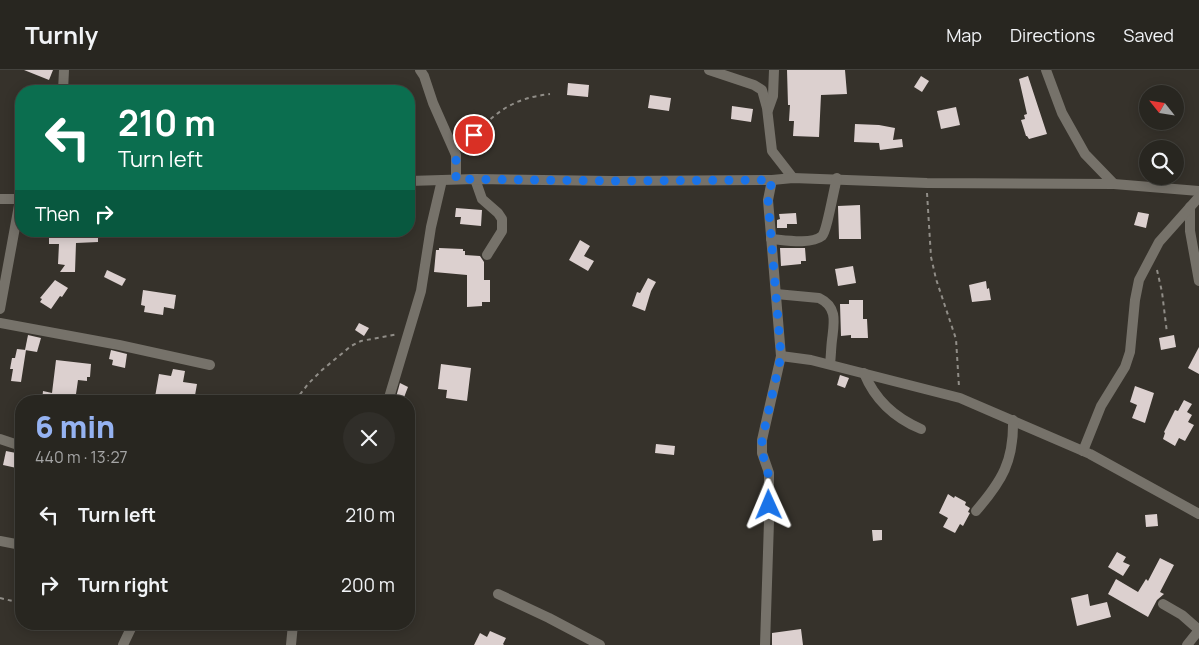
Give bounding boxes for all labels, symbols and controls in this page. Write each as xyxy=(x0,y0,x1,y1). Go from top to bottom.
text: Turnly xyxy=(25,18,98,51)
text: Map xyxy=(946,23,982,47)
text: Directions xyxy=(1010,23,1095,47)
text: Saved xyxy=(1123,23,1174,47)
north arrow xyxy=(1139,85,1184,130)
map controls xyxy=(1139,85,1184,185)
text: 210 m xyxy=(118,99,216,147)
icon: left xyxy=(35,105,100,170)
pin xyxy=(453,114,495,156)
icon: arrive xyxy=(460,121,488,149)
button: search xyxy=(1139,140,1184,185)
text: Turn left xyxy=(118,144,203,174)
icon: right xyxy=(90,200,118,228)
text: Then xyxy=(35,201,80,227)
text: 6 min xyxy=(35,406,115,447)
button: close xyxy=(343,412,395,464)
text: 440 m · 13:27 xyxy=(35,446,128,468)
position arrow xyxy=(742,478,794,530)
icon: left xyxy=(35,501,63,529)
text: Turn left xyxy=(78,502,156,528)
text: 210 m xyxy=(345,502,395,528)
icon: right xyxy=(35,571,63,599)
text: Turn right xyxy=(78,572,168,598)
text: 200 m xyxy=(341,572,395,598)

